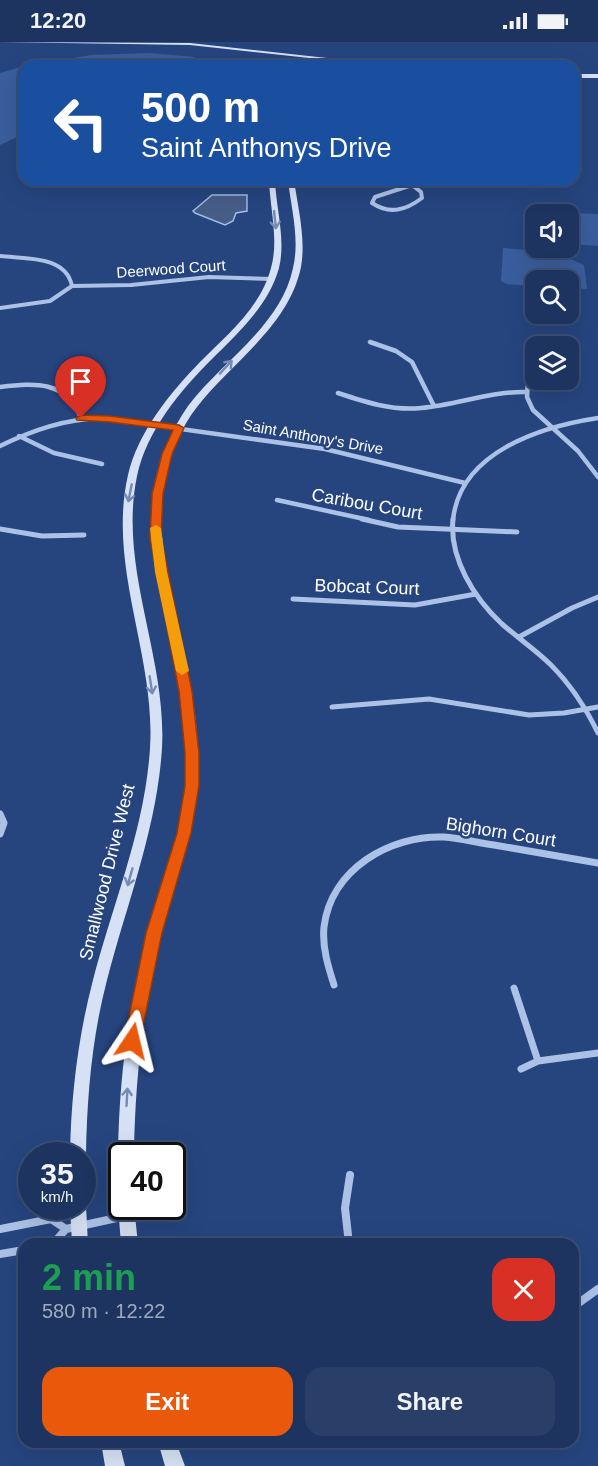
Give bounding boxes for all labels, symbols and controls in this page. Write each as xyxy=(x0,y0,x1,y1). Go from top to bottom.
text: 12:20 xyxy=(30,8,86,33)
icon: left xyxy=(42,84,120,162)
text: 500 m xyxy=(141,84,260,131)
text: Saint Anthonys Drive xyxy=(141,133,392,163)
map controls xyxy=(525,204,579,390)
button: sound xyxy=(525,204,579,258)
one-way arrow xyxy=(270,210,281,230)
street label: Deerwood Court xyxy=(116,256,227,281)
button: search xyxy=(525,270,579,324)
button: layers xyxy=(525,336,579,390)
pin xyxy=(55,356,106,418)
one-way arrow xyxy=(219,360,233,375)
icon: arrive xyxy=(64,365,97,398)
street label: Saint Anthony's Drive xyxy=(242,416,385,457)
one-way arrow xyxy=(124,482,135,502)
street label: Caribou Court xyxy=(310,484,424,524)
street label: Bobcat Court xyxy=(314,575,420,599)
one-way arrow xyxy=(146,675,157,694)
street label: Smallwood Drive West xyxy=(75,782,139,962)
street label: Bighorn Court xyxy=(445,813,557,851)
one-way arrow xyxy=(124,867,135,886)
position arrow xyxy=(100,1009,164,1073)
one-way arrow xyxy=(121,1087,132,1107)
speed limit sign: 40 xyxy=(108,1142,186,1220)
text: 35 xyxy=(40,1157,74,1190)
text: km/h xyxy=(41,1188,73,1205)
text: 2 min xyxy=(42,1257,136,1298)
button: close xyxy=(492,1258,555,1321)
text: 580 m · 12:22 xyxy=(42,1300,165,1322)
button: Exit xyxy=(42,1367,293,1436)
button: Share xyxy=(305,1367,555,1436)

